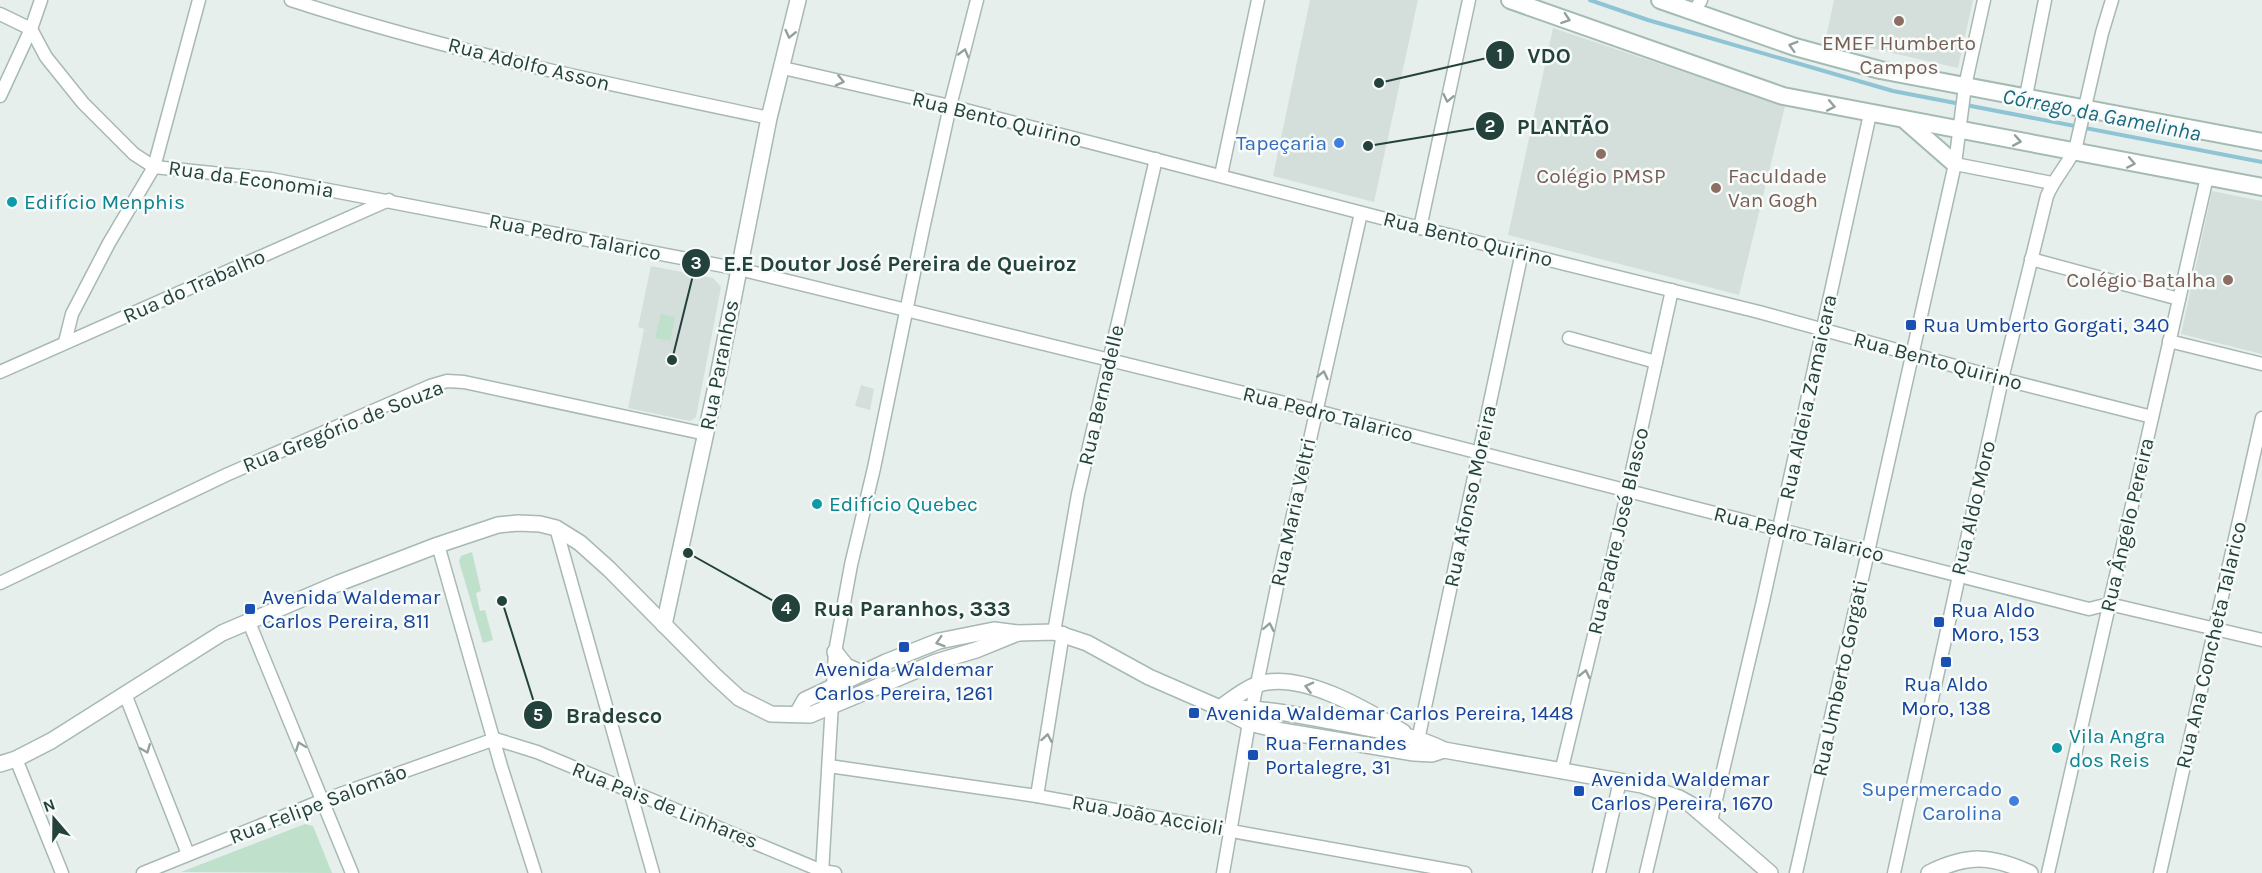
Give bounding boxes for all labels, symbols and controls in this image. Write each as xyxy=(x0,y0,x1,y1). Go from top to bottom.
one-way arrow xyxy=(1560,12,1571,25)
marker: EMEF Humberto Campos xyxy=(1892,14,1906,28)
one-way arrow xyxy=(784,29,797,39)
place label: EMEF Humberto Campos xyxy=(1822,31,1976,79)
street label: Rua Adolfo Asson xyxy=(446,32,612,96)
callout: VDO xyxy=(1485,35,1582,75)
one-way arrow xyxy=(1788,41,1799,53)
text: VDO xyxy=(1527,43,1571,69)
text: 1 xyxy=(1497,44,1503,66)
one-way arrow xyxy=(956,48,969,58)
one-way arrow xyxy=(834,73,844,86)
water label: Córrego da Gamelinha xyxy=(2000,83,2203,147)
street label: Rua Bento Quirino xyxy=(910,86,1084,152)
one-way arrow xyxy=(1442,93,1455,103)
one-way arrow xyxy=(1825,98,1835,111)
callout: PLANTÃO xyxy=(1475,106,1621,146)
text: PLANTÃO xyxy=(1517,114,1609,140)
text: 2 xyxy=(1485,115,1495,137)
place label: Tapeçaria xyxy=(1236,131,1327,155)
one-way arrow xyxy=(2011,134,2021,147)
marker: Tapeçaria xyxy=(1332,136,1346,150)
marker: Colégio PMSP xyxy=(1594,147,1608,161)
street label: Rua da Economia xyxy=(167,156,335,202)
one-way arrow xyxy=(2126,156,2136,169)
place label: Colégio PMSP xyxy=(1536,164,1666,188)
place label: Faculdade Van Gogh xyxy=(1728,164,1827,212)
marker: Faculdade Van Gogh xyxy=(1709,181,1723,195)
place label: Edifício Menphis xyxy=(24,190,185,214)
marker: Edifício Menphis xyxy=(5,195,19,209)
street label: Rua Bento Quirino xyxy=(1381,206,1555,272)
street label: Rua Pedro Talarico xyxy=(487,209,663,265)
callout: E.E Doutor José Pereira de Queiroz xyxy=(681,243,1089,283)
street label: Rua do Trabalho xyxy=(119,244,269,328)
text: E.E Doutor José Pereira de Queiroz xyxy=(723,251,1077,277)
text: 3 xyxy=(690,252,702,274)
place label: Colégio Batalha xyxy=(2066,268,2216,292)
marker: Colégio Batalha xyxy=(2221,273,2235,287)
street label: Rua Aldeia Zamaicara xyxy=(1775,292,1841,502)
street label: Rua Paranhos xyxy=(695,298,743,432)
place label: Rua Umberto Gorgati, 340 xyxy=(1923,313,2169,337)
marker: Rua Umberto Gorgati, 340 xyxy=(1904,318,1918,332)
street label: Rua Bernadelle xyxy=(1073,322,1129,468)
street label: Rua Bento Quirino xyxy=(1851,327,2025,395)
one-way arrow xyxy=(1316,370,1329,380)
street label: Rua Gregório de Souza xyxy=(239,375,447,477)
street label: Rua Pedro Talarico xyxy=(1240,381,1416,447)
street label: Rua Afonso Moreira xyxy=(1439,403,1501,589)
street label: Rua Padre José Blasco xyxy=(1582,425,1654,637)
street label: Rua Maria Veltri xyxy=(1266,435,1320,589)
street label: Rua Ângelo Pereira xyxy=(2095,436,2159,614)
street label: Rua Aldo Moro xyxy=(1946,438,2000,578)
place label: Edifício Quebec xyxy=(829,492,978,516)
marker: Edifício Quebec xyxy=(810,497,824,511)
street label: Rua Pedro Talarico xyxy=(1711,501,1887,567)
street label: Rua Ana Concheta Talarico xyxy=(2171,519,2251,771)
street label: Rua Umberto Gorgati xyxy=(1807,577,1873,779)
place label: Avenida Waldemar Carlos Pereira, 811 xyxy=(262,585,441,633)
callout: Rua Paranhos, 333 xyxy=(771,588,1022,628)
text: Rua Paranhos, 333 xyxy=(813,596,1011,622)
text: 4 xyxy=(781,597,792,619)
place label: Rua Aldo Moro, 153 xyxy=(1951,598,2040,646)
marker: Avenida Waldemar Carlos Pereira, 811 xyxy=(243,602,257,616)
marker: Rua Aldo Moro, 153 xyxy=(1932,615,1946,629)
one-way arrow xyxy=(1262,622,1275,632)
one-way arrow xyxy=(935,635,946,647)
marker: Avenida Waldemar Carlos Pereira, 1261 xyxy=(897,640,911,654)
marker: Rua Aldo Moro, 138 xyxy=(1939,655,1953,669)
place label: Avenida Waldemar Carlos Pereira, 1261 xyxy=(814,657,994,705)
one-way arrow xyxy=(1578,669,1591,679)
place label: Rua Aldo Moro, 138 xyxy=(1901,672,1991,720)
one-way arrow xyxy=(1304,682,1314,695)
callout: Bradesco xyxy=(523,695,674,735)
place label: Avenida Waldemar Carlos Pereira, 1448 xyxy=(1206,701,1574,725)
text: Bradesco xyxy=(566,703,662,729)
text: 5 xyxy=(533,704,543,726)
marker: Avenida Waldemar Carlos Pereira, 1448 xyxy=(1187,706,1201,720)
place label: Vila Angra dos Reis xyxy=(2069,724,2165,772)
place label: Rua Fernandes Portalegre, 31 xyxy=(1265,731,1407,779)
one-way arrow xyxy=(1041,734,1053,743)
marker: Vila Angra dos Reis xyxy=(2050,741,2064,755)
one-way arrow xyxy=(295,742,307,753)
one-way arrow xyxy=(139,743,151,754)
marker: Rua Fernandes Portalegre, 31 xyxy=(1246,748,1260,762)
street label: Rua Pais de Linhares xyxy=(569,757,761,853)
street label: Rua Felipe Salomão xyxy=(226,759,410,849)
place label: Avenida Waldemar Carlos Pereira, 1670 xyxy=(1591,767,1773,815)
place label: Supermercado Carolina xyxy=(1862,777,2002,825)
marker: Avenida Waldemar Carlos Pereira, 1670 xyxy=(1572,784,1586,798)
north arrow xyxy=(24,789,84,849)
street label: Rua João Accioli xyxy=(1070,790,1226,840)
text: N xyxy=(40,794,58,816)
marker: Supermercado Carolina xyxy=(2007,794,2021,808)

